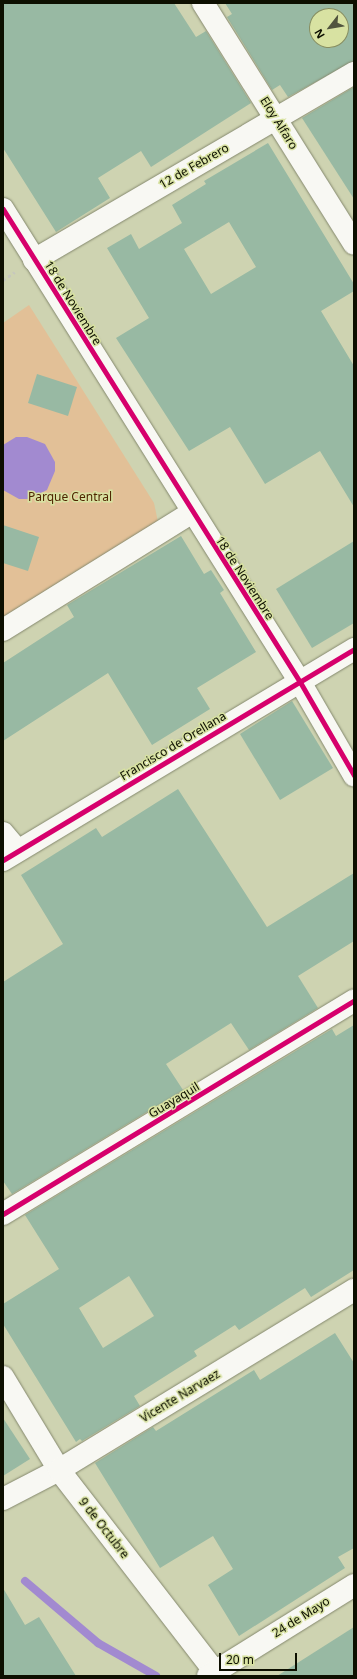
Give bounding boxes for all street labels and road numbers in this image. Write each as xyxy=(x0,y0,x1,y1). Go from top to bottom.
street label: Eloy Alfaro xyxy=(257,94,301,152)
street label: 12 de Febrero xyxy=(157,140,231,192)
street label: 18 de Noviembre xyxy=(41,258,105,348)
street label: 18 de Noviembre xyxy=(213,534,277,622)
street label: Francisco de Orellana xyxy=(117,709,229,783)
street label: Guayaquil xyxy=(146,1079,202,1121)
street label: Vicente Narvaez xyxy=(138,1367,222,1425)
street label: 9 de Octubre xyxy=(76,1495,132,1561)
street label: 24 de Mayo xyxy=(270,1594,332,1640)

